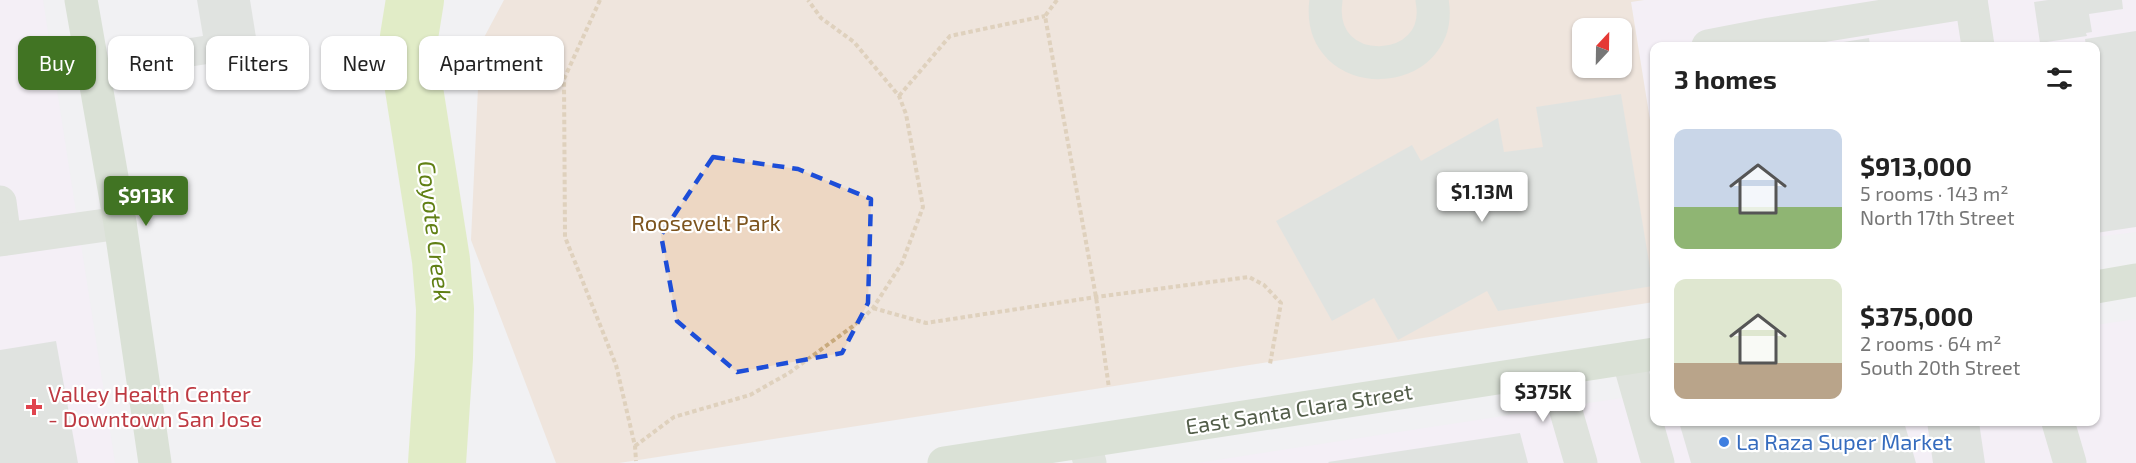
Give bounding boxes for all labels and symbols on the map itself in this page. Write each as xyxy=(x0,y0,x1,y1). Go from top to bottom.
north arrow xyxy=(1572,18,1632,78)
water label: Coyote Creek xyxy=(412,159,459,303)
pin: $1.13M xyxy=(1433,172,1531,223)
pin: $913K xyxy=(104,176,188,227)
park label: Roosevelt Park xyxy=(631,209,781,235)
pin: $375K xyxy=(1501,372,1585,423)
street label: East Santa Clara Street xyxy=(1183,377,1414,439)
place label: Valley Health Center - Downtown San Jose xyxy=(48,380,262,431)
marker: Valley Health Center - Downtown San Jose xyxy=(25,398,43,416)
place label: La Raza Super Market xyxy=(1736,428,1952,454)
marker: La Raza Super Market xyxy=(1717,435,1731,449)

